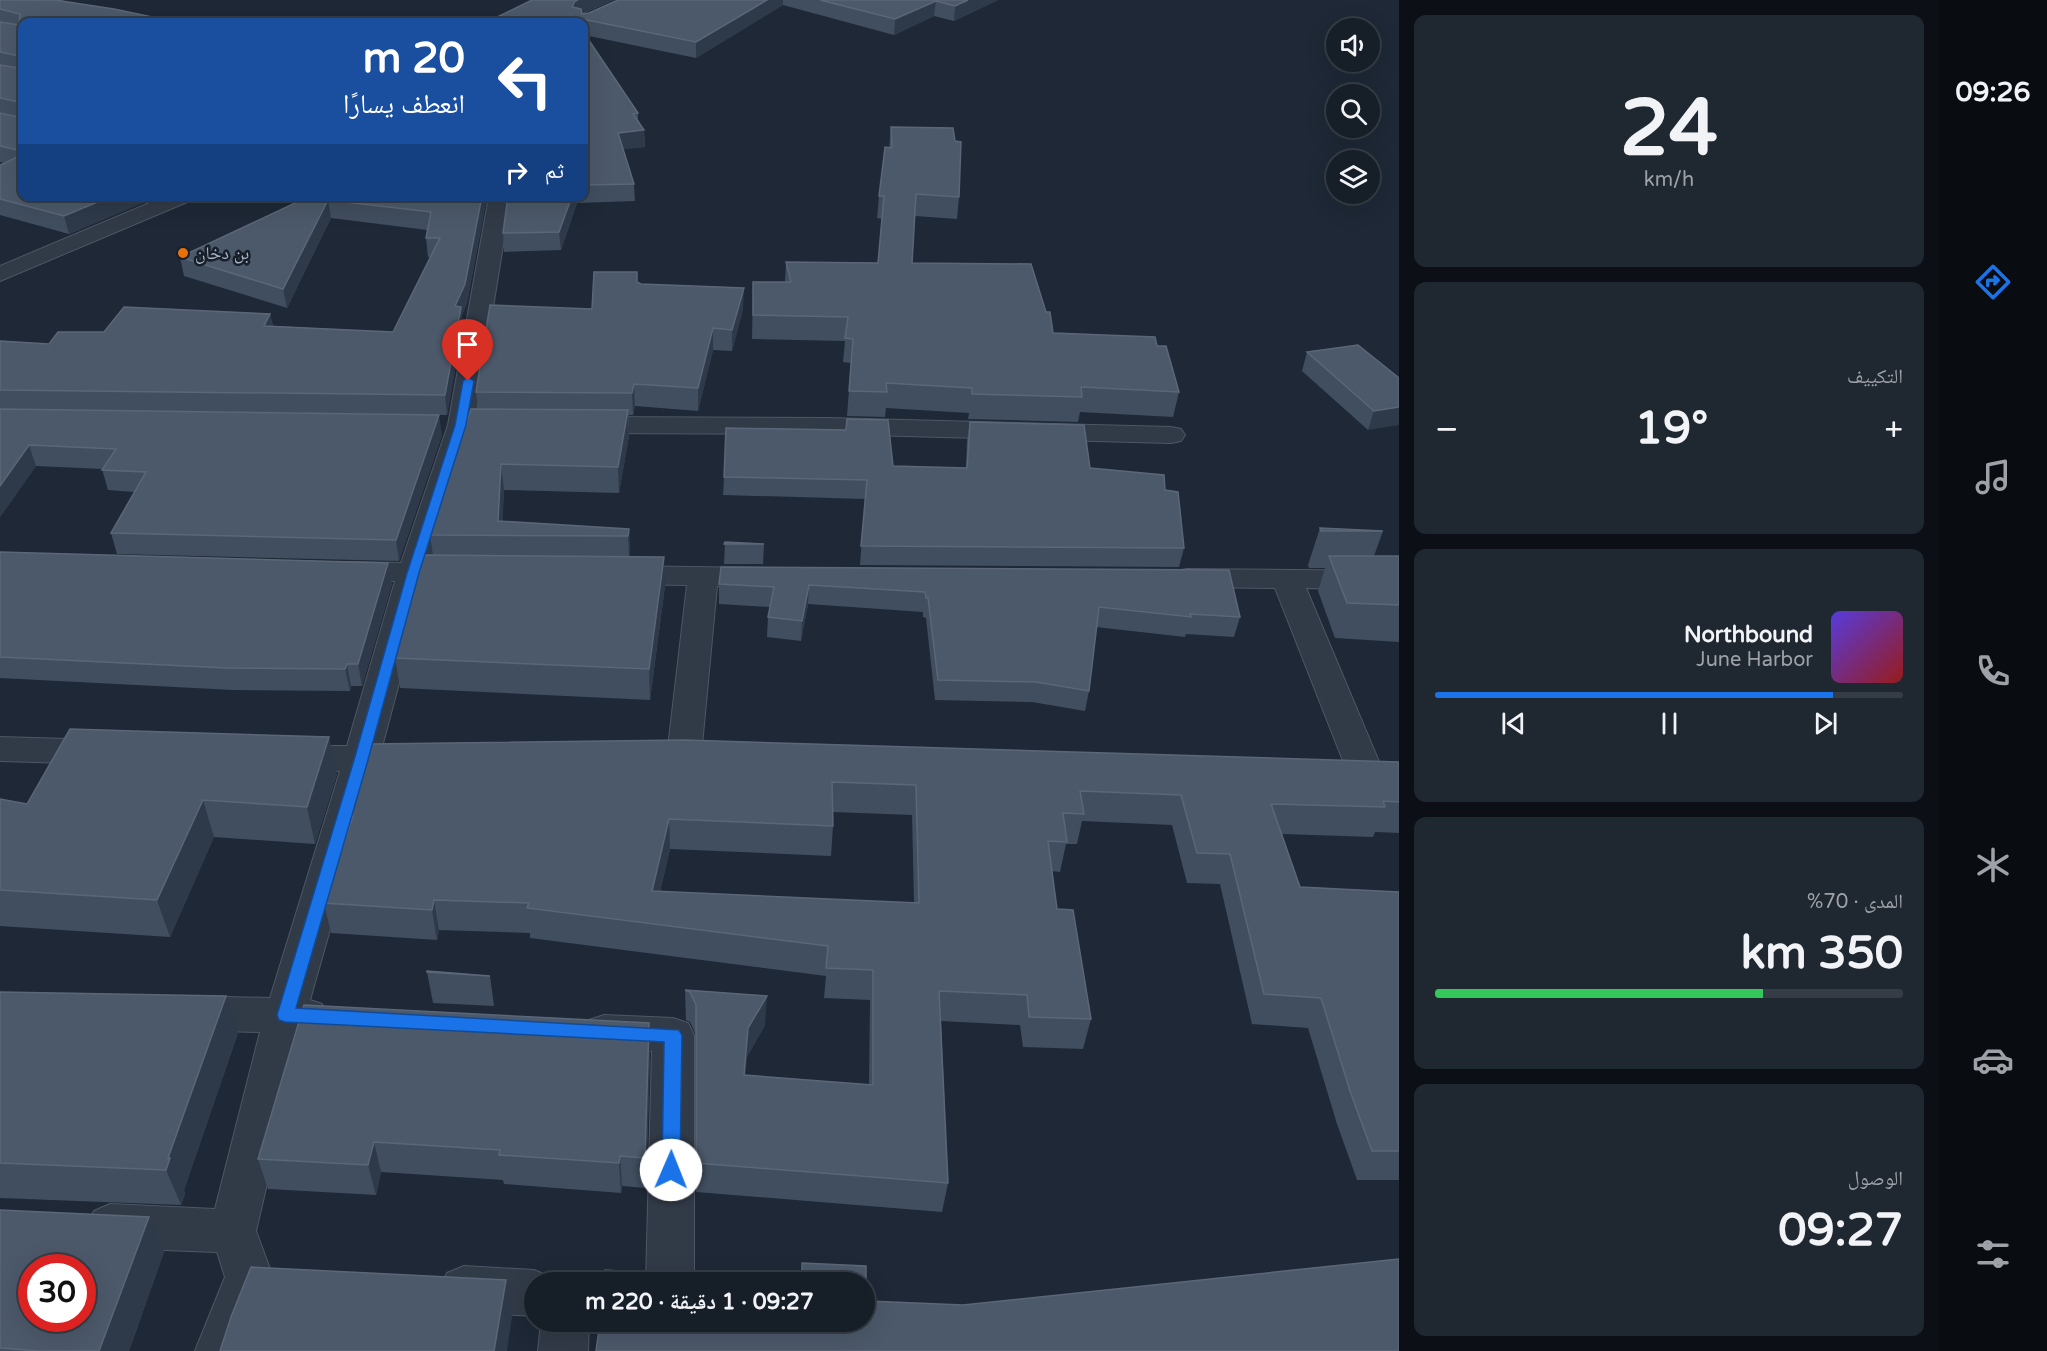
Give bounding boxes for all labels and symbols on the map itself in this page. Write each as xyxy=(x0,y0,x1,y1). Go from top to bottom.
place label: بن دخان xyxy=(195,242,249,264)
marker: بن دخان xyxy=(176,246,190,260)
pin xyxy=(442,319,493,381)
position arrow xyxy=(639,1138,703,1202)
speed limit sign: 30 xyxy=(18,1254,96,1332)

